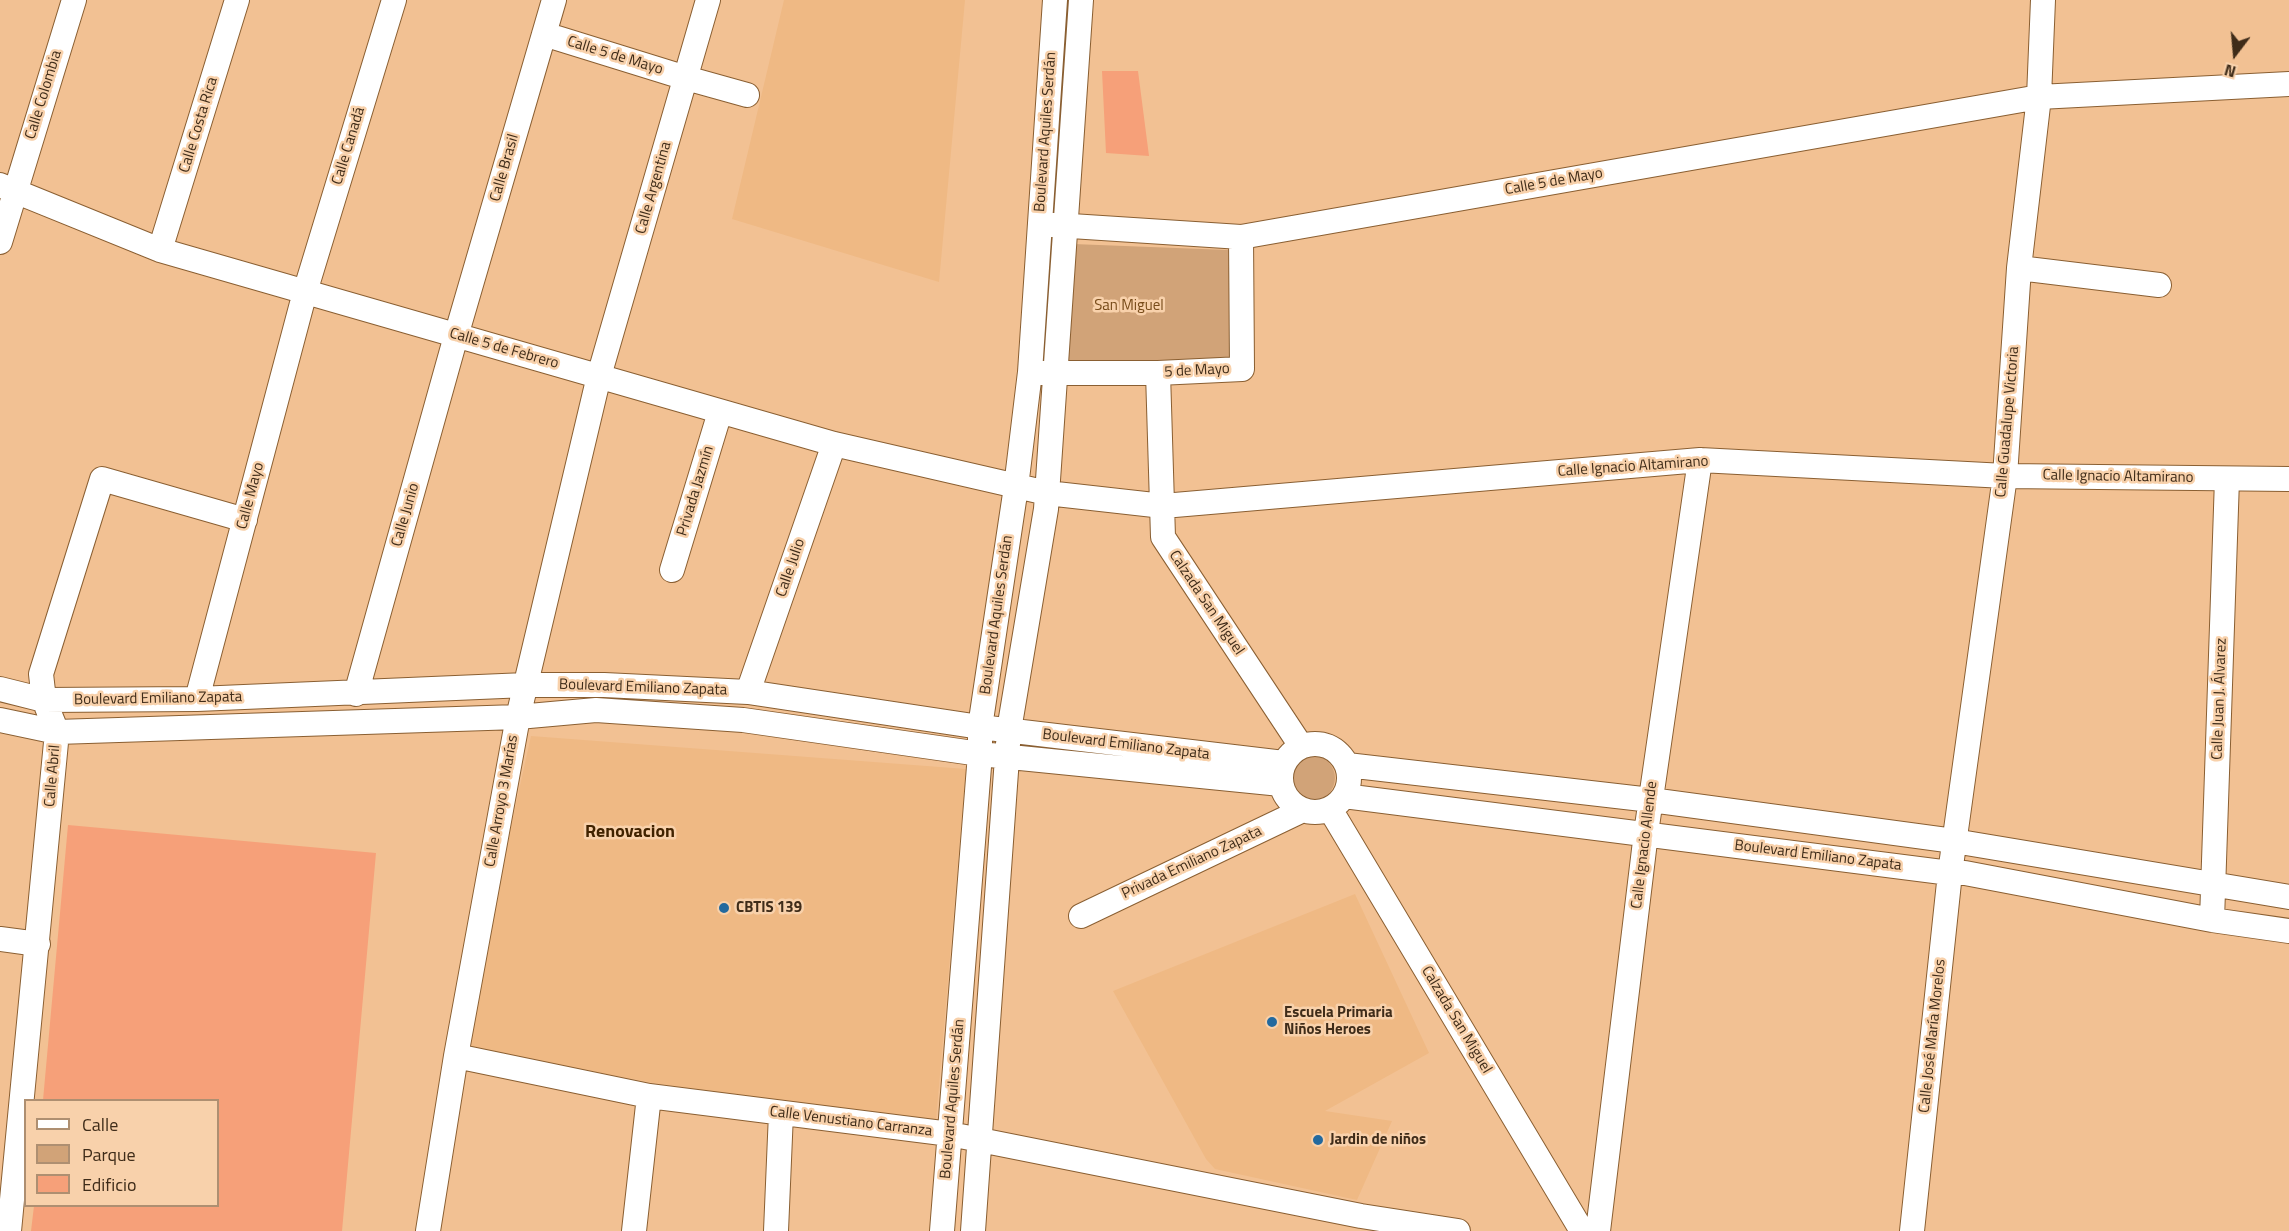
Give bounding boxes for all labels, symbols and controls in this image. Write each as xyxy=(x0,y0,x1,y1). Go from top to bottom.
north arrow xyxy=(2205,24,2265,84)
street label: Calle 5 de Mayo xyxy=(565,33,665,79)
street label: Calle Colombia xyxy=(22,48,66,142)
street label: Boulevard Aquiles Serdán xyxy=(1031,51,1061,213)
text: N xyxy=(2221,58,2239,84)
street label: Calle Costa Rica xyxy=(176,75,222,175)
street label: Calle Canadá xyxy=(329,105,369,187)
street label: Calle Brasil xyxy=(487,132,523,204)
street label: Calle Argentina xyxy=(632,140,676,236)
street label: Calle 5 de Mayo xyxy=(1504,165,1604,199)
park label: San Miguel xyxy=(1094,297,1164,315)
street label: Calle 5 de Febrero xyxy=(447,325,561,373)
street label: Calle Guadalupe Victoria xyxy=(1992,346,2024,498)
street label: 5 de Mayo xyxy=(1164,360,1230,382)
street label: Privada Jazmín xyxy=(674,444,718,538)
street label: Calle Ignacio Altamirano xyxy=(1557,453,1709,481)
street label: Calle Mayo xyxy=(233,461,269,531)
street label: Calle Ignacio Altamirano xyxy=(2042,467,2194,487)
street label: Calle Junio xyxy=(388,481,424,549)
street label: Boulevard Aquiles Serdán xyxy=(977,534,1017,696)
street label: Calle Julio xyxy=(773,536,809,600)
street label: Calzada San Miguel xyxy=(1164,547,1248,659)
street label: Calle Juan J. Álvarez xyxy=(2209,638,2231,760)
street label: Boulevard Emiliano Zapata xyxy=(559,676,727,700)
street label: Boulevard Emiliano Zapata xyxy=(74,689,242,709)
street label: Boulevard Emiliano Zapata xyxy=(1041,726,1211,764)
street label: Calle Arroyo 3 Marías xyxy=(482,734,522,868)
street label: Calle Abril xyxy=(41,744,65,808)
street label: Calle Ignacio Allende xyxy=(1628,780,1662,910)
district label: Renovacion xyxy=(585,822,675,844)
street label: Privada Emiliano Zapata xyxy=(1119,823,1265,903)
street label: Boulevard Emiliano Zapata xyxy=(1733,837,1903,875)
place label: CBTIS 139 xyxy=(736,899,802,917)
marker: CBTIS 139 xyxy=(717,901,731,915)
street label: Calle José María Morelos xyxy=(1916,958,1950,1114)
street label: Calzada San Miguel xyxy=(1417,963,1495,1077)
place label: Escuela Primaria Niños Heroes xyxy=(1284,1004,1393,1039)
marker: Escuela Primaria Niños Heroes xyxy=(1265,1015,1279,1029)
street label: Boulevard Aquiles Serdán xyxy=(937,1018,969,1180)
legend xyxy=(24,1099,219,1207)
street label: Calle Venustiano Carranza xyxy=(769,1103,933,1141)
text: Calle xyxy=(82,1111,118,1138)
place label: Jardin de niños xyxy=(1330,1131,1426,1149)
marker: Jardin de niños xyxy=(1311,1133,1325,1147)
text: Parque xyxy=(82,1141,136,1168)
text: Edificio xyxy=(82,1171,136,1198)

